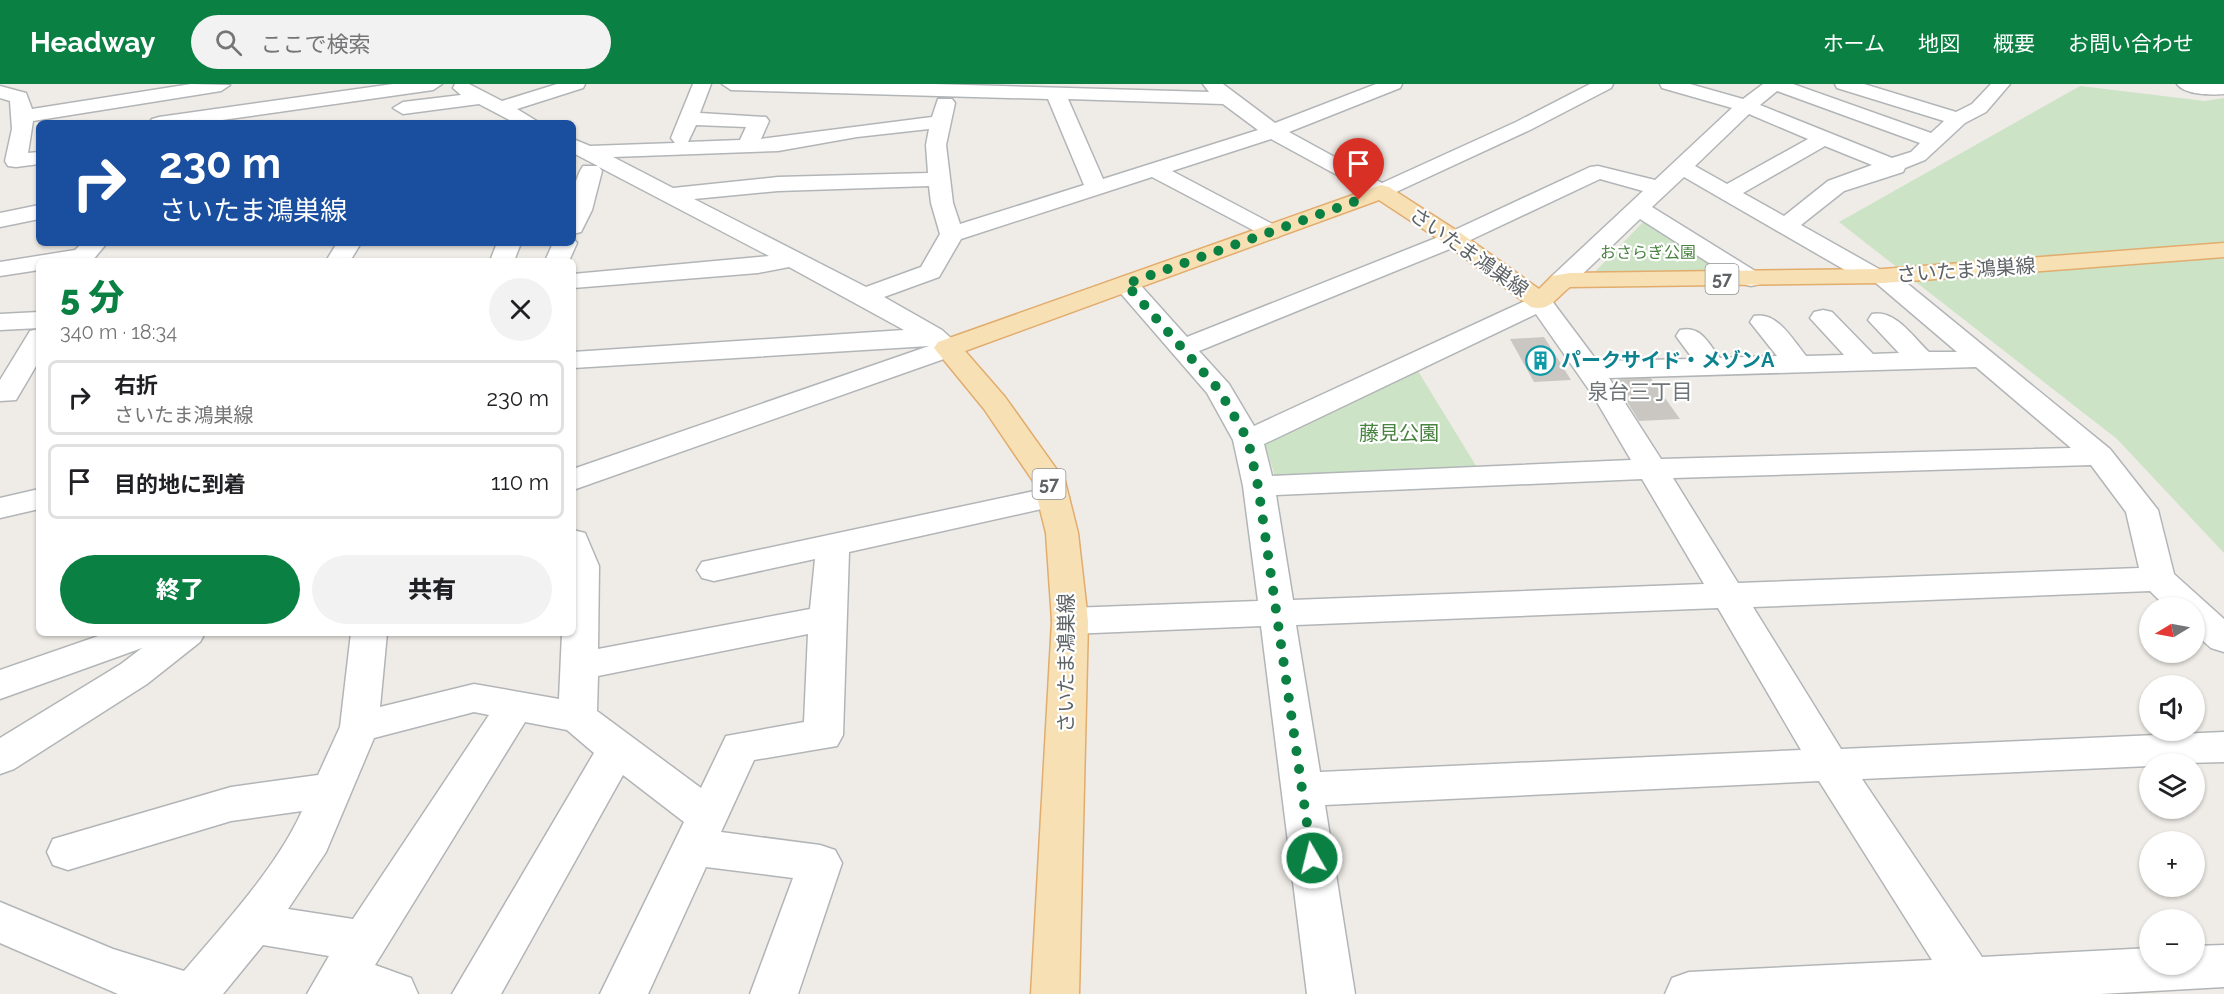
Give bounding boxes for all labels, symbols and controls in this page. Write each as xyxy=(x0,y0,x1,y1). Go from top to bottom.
search box xyxy=(191,15,611,69)
text: Headway xyxy=(30,26,155,59)
icon: search xyxy=(212,26,245,59)
text: ここで検索 xyxy=(260,31,371,57)
text: ホーム xyxy=(1823,31,1885,56)
text: 地図 xyxy=(1918,31,1960,56)
text: 概要 xyxy=(1993,31,2035,56)
text: お問い合わせ xyxy=(2068,31,2194,56)
pin xyxy=(1333,138,1384,200)
text: 230 m xyxy=(159,139,281,188)
icon: right xyxy=(60,144,138,222)
icon: arrive xyxy=(1342,147,1375,180)
text: さいたま鴻巣線 xyxy=(159,195,347,226)
street label: さいたま鴻巣線 xyxy=(1405,202,1533,302)
park label: おさらぎ公園 xyxy=(1600,243,1696,262)
street label: さいたま鴻巣線 xyxy=(1896,253,2036,287)
road number: 57 xyxy=(1706,264,1738,294)
text: 5 分 xyxy=(60,276,124,318)
button: close xyxy=(489,278,552,341)
text: 340 m · 18:34 xyxy=(60,320,177,344)
building icon: パークサイド・メゾンA xyxy=(1524,344,1556,376)
place label: パークサイド・メゾンA xyxy=(1561,348,1775,372)
text: 右折 xyxy=(114,372,158,398)
district label: 泉台三丁目 xyxy=(1588,379,1693,404)
icon: right xyxy=(63,381,96,414)
text: 230 m xyxy=(486,385,549,411)
text: さいたま鴻巣線 xyxy=(114,403,253,427)
park label: 藤見公園 xyxy=(1359,421,1439,445)
icon: arrive xyxy=(63,465,96,498)
text: 110 m xyxy=(491,469,549,495)
road number: 57 xyxy=(1032,469,1066,499)
text: 目的地に到着 xyxy=(114,471,246,497)
button: 終了 xyxy=(60,555,300,624)
button: 共有 xyxy=(312,555,552,624)
street label: さいたま鴻巣線 xyxy=(1054,593,1078,733)
north arrow xyxy=(2139,597,2205,663)
map controls xyxy=(2139,597,2205,975)
button: sound xyxy=(2139,675,2205,741)
button: layers xyxy=(2139,753,2205,819)
position arrow xyxy=(1280,826,1344,890)
button: + xyxy=(2139,831,2205,897)
button: − xyxy=(2139,909,2205,975)

